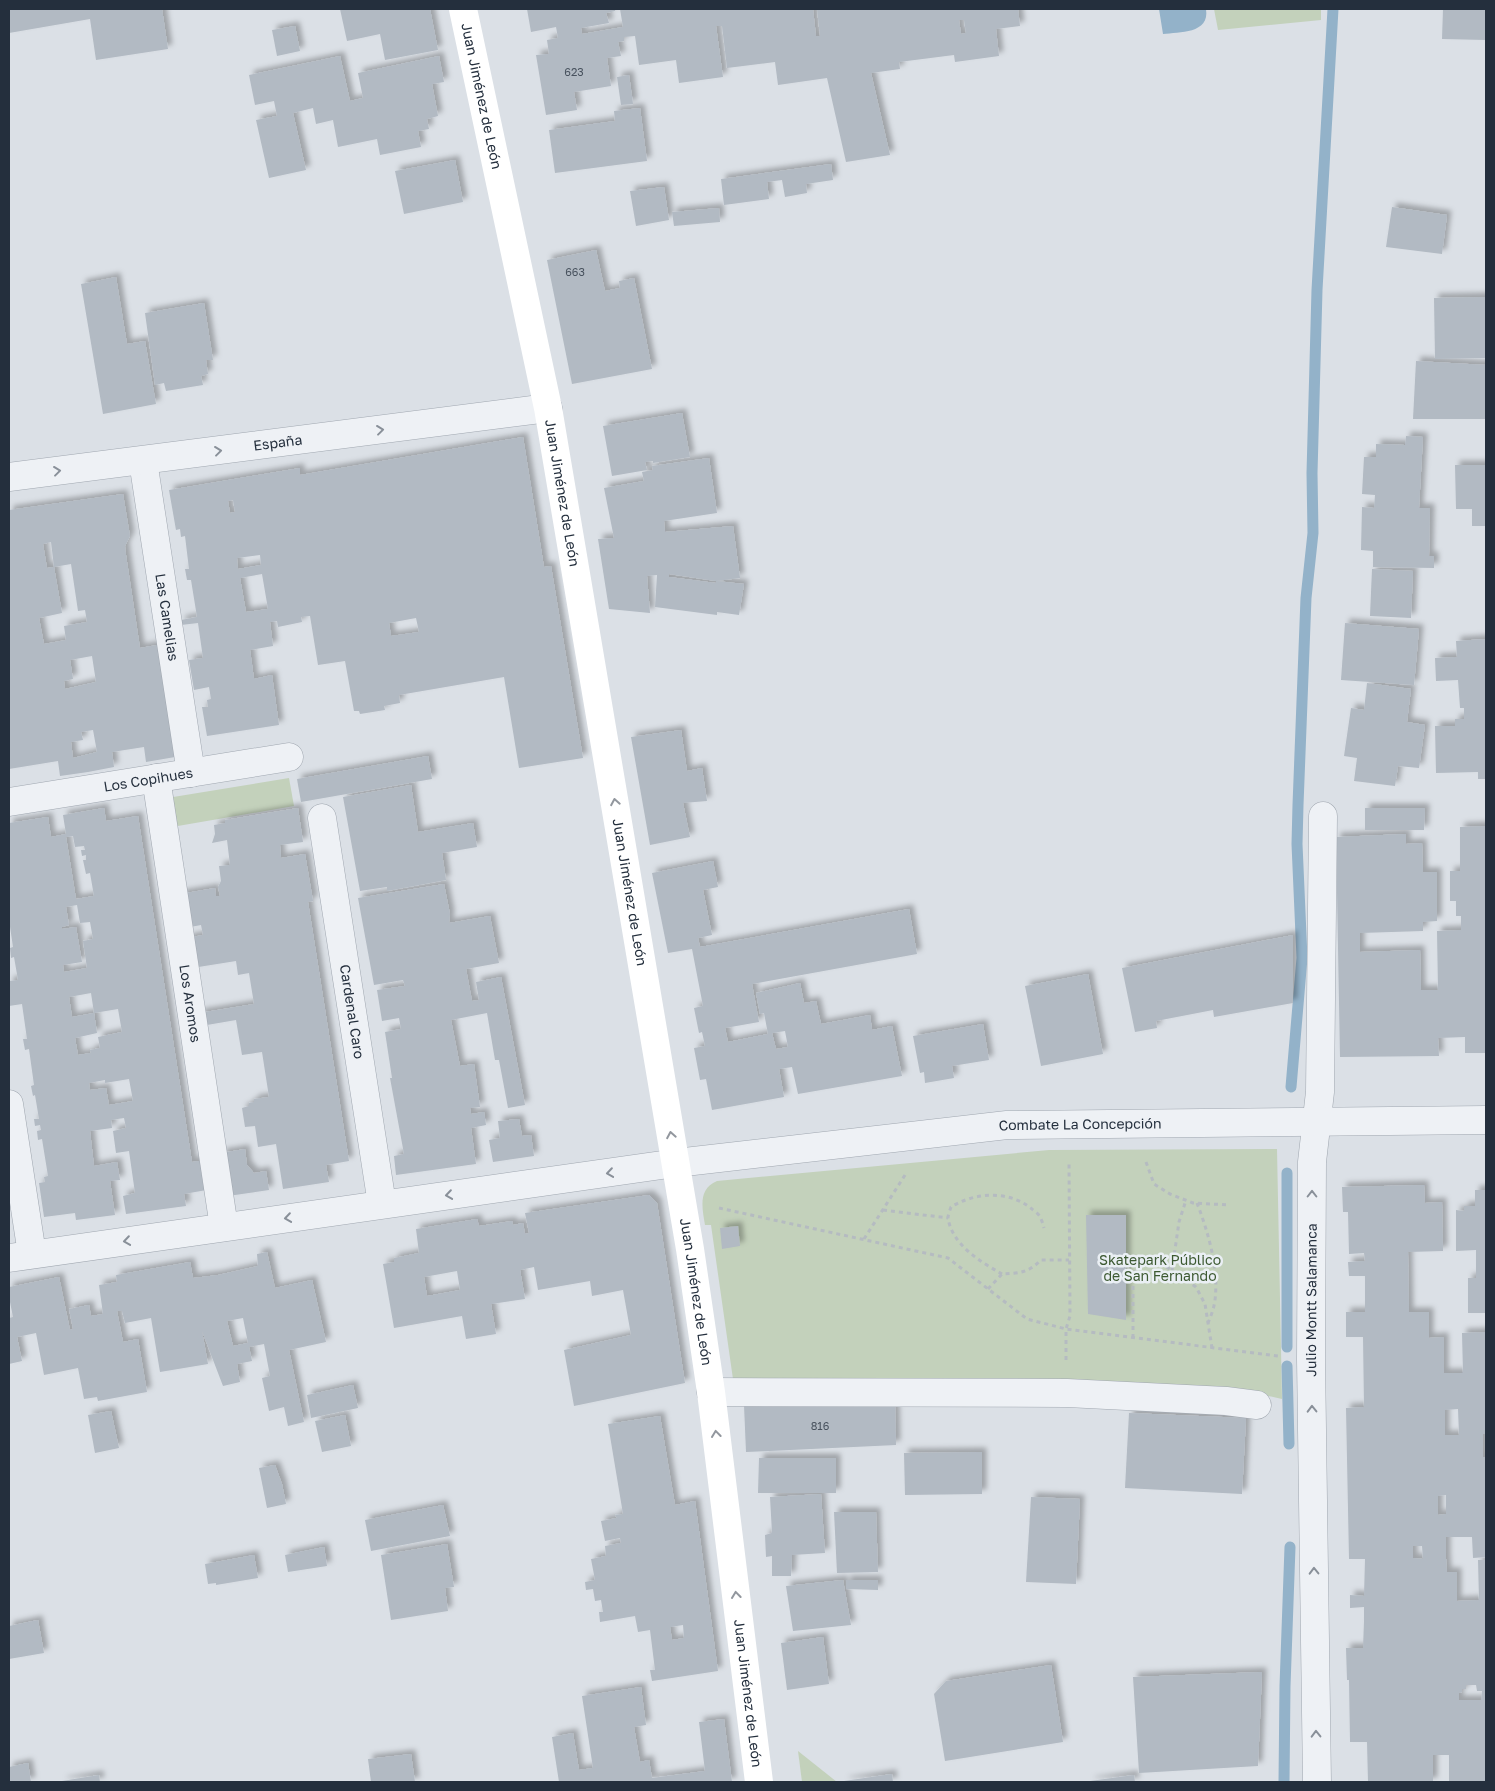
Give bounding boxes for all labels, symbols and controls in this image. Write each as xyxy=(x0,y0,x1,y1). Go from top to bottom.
street label: Juan Jiménez de León xyxy=(458,21,506,171)
house number: 623 xyxy=(564,65,584,78)
house number: 663 xyxy=(565,265,585,278)
street label: Juan Jiménez de León xyxy=(542,418,584,568)
one-way arrow xyxy=(376,425,384,436)
street label: España xyxy=(252,431,303,454)
one-way arrow xyxy=(215,446,223,457)
one-way arrow xyxy=(53,466,61,477)
street label: Las Camelias xyxy=(152,572,183,662)
street label: Los Copihues xyxy=(102,764,194,795)
one-way arrow xyxy=(610,797,620,806)
street label: Juan Jiménez de León xyxy=(609,817,651,967)
street label: Los Aromos xyxy=(176,963,205,1043)
street label: Cardenal Caro xyxy=(337,963,368,1060)
street label: Combate La Concepción xyxy=(998,1114,1162,1134)
one-way arrow xyxy=(666,1130,676,1139)
one-way arrow xyxy=(606,1167,614,1177)
one-way arrow xyxy=(445,1189,453,1200)
one-way arrow xyxy=(1307,1189,1317,1197)
one-way arrow xyxy=(284,1212,292,1223)
street label: Juan Jiménez de León xyxy=(677,1217,716,1367)
street label: Julio Montt Salamanca xyxy=(1302,1223,1320,1377)
one-way arrow xyxy=(123,1235,131,1246)
park label: Skatepark Público de San Fernando xyxy=(1099,1251,1221,1284)
one-way arrow xyxy=(1307,1404,1317,1412)
house number: 816 xyxy=(811,1419,830,1432)
one-way arrow xyxy=(711,1429,722,1437)
one-way arrow xyxy=(1309,1567,1319,1574)
one-way arrow xyxy=(731,1591,742,1599)
street label: Juan Jiménez de León xyxy=(731,1618,766,1768)
one-way arrow xyxy=(1311,1729,1321,1737)

